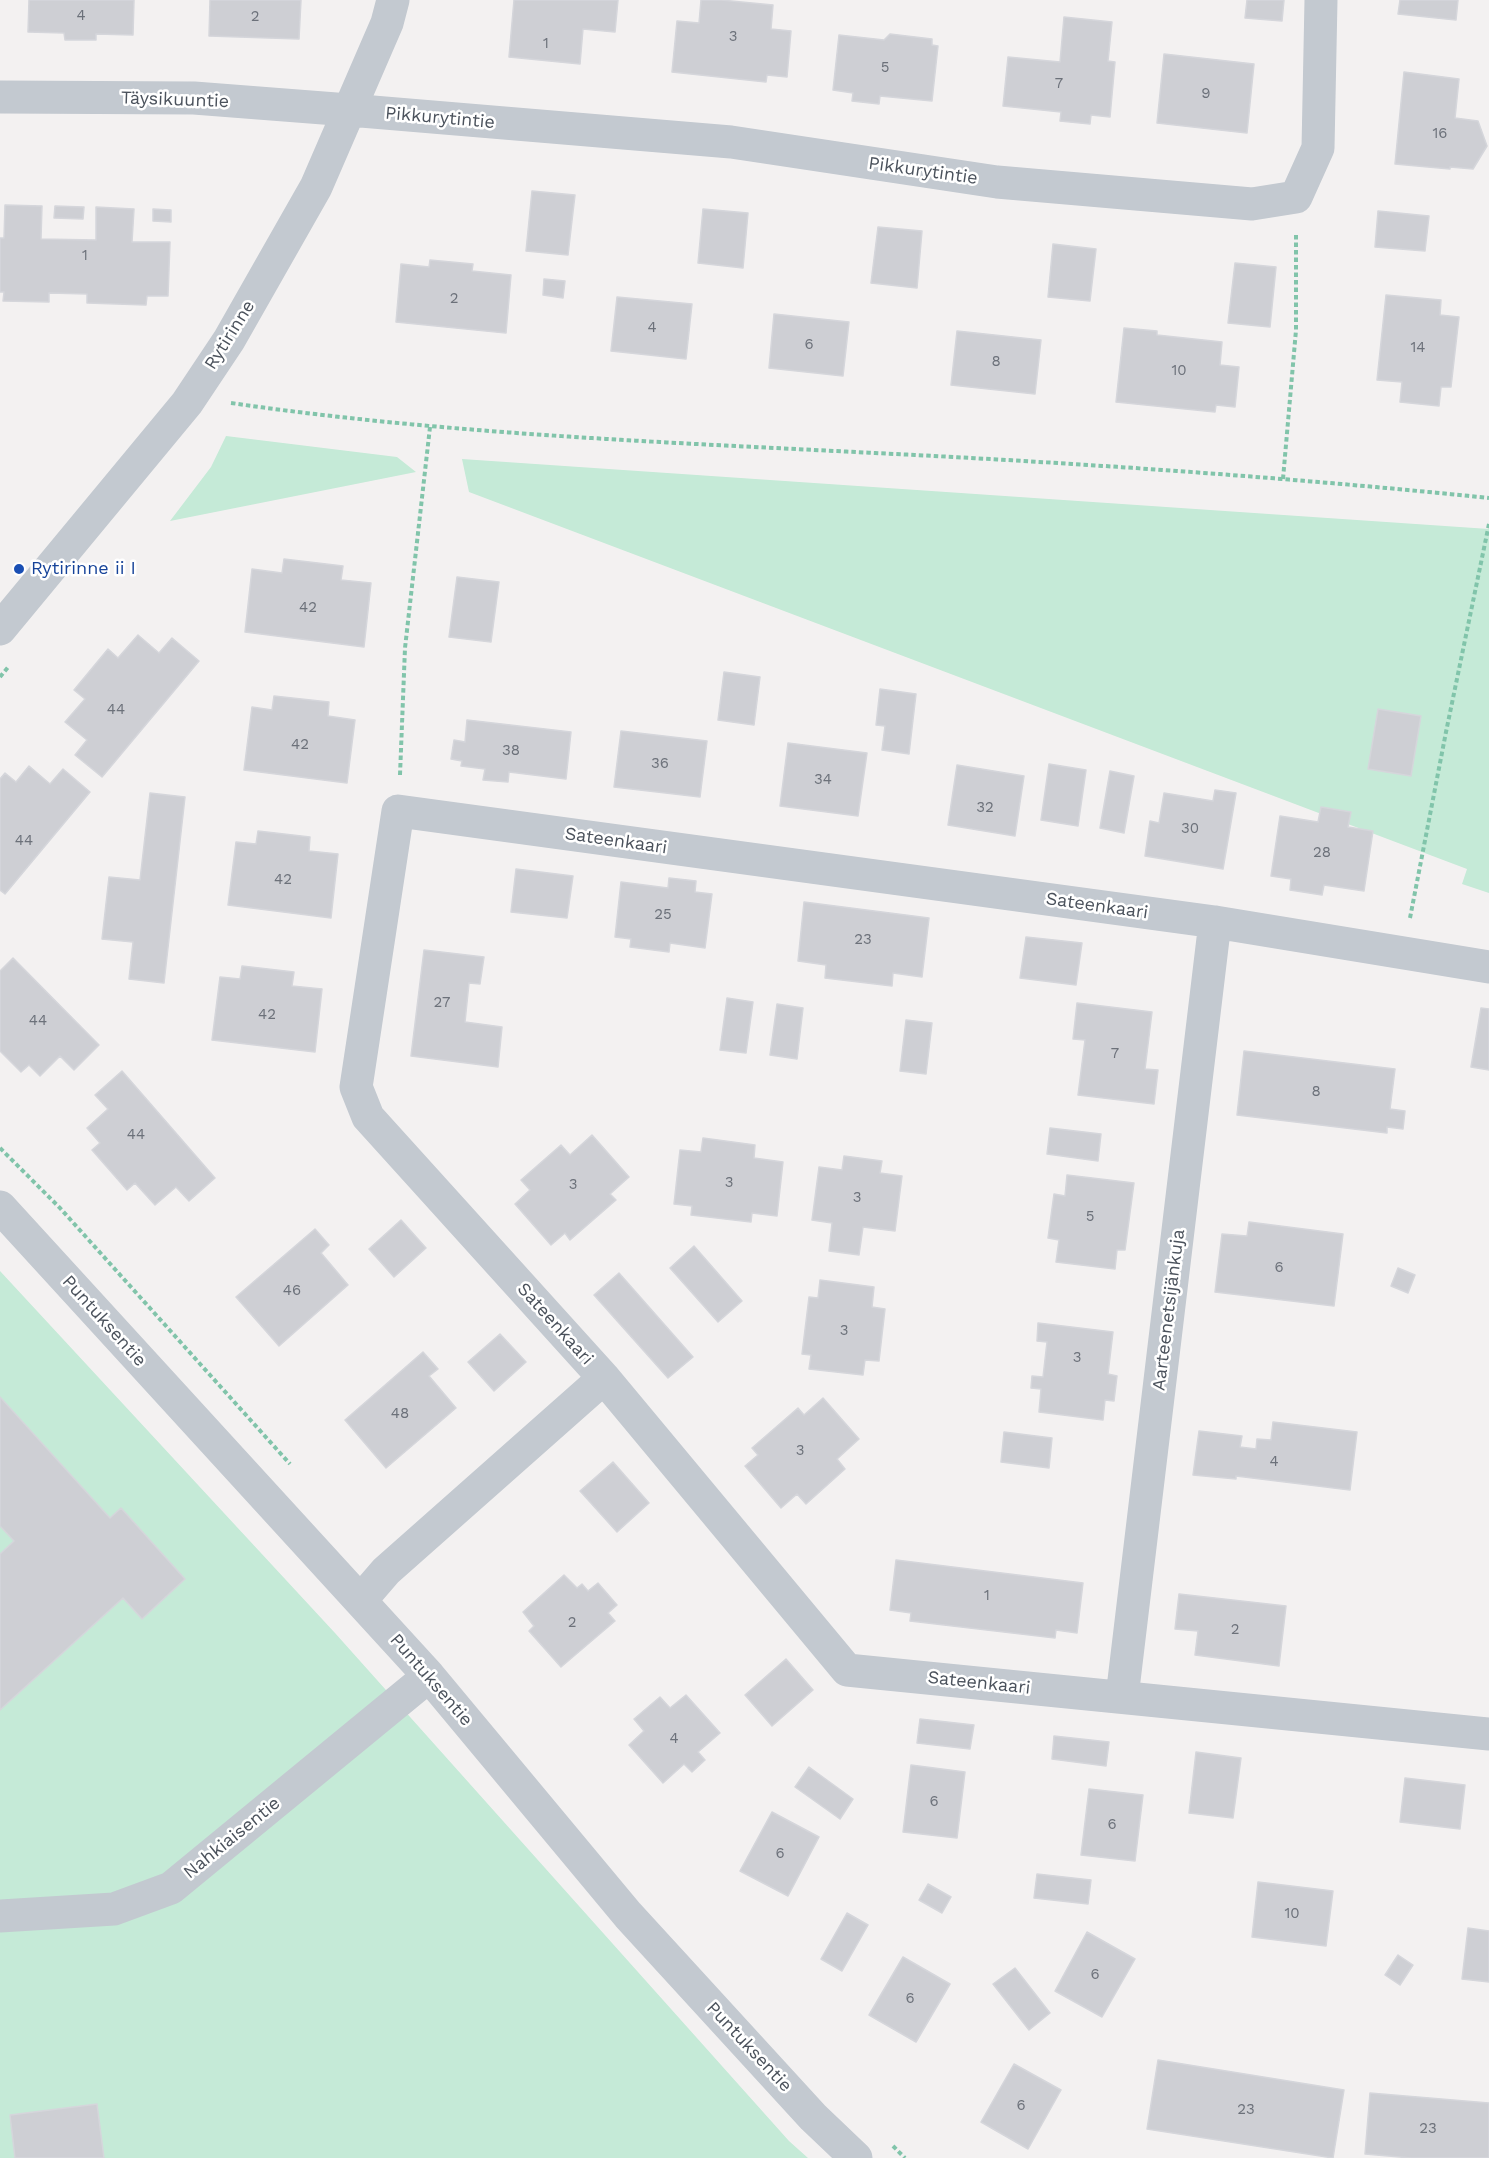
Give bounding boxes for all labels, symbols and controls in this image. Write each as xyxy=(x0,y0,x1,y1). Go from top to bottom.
house number: 4 xyxy=(76,7,86,25)
house number: 2 xyxy=(251,8,259,26)
house number: 3 xyxy=(729,28,737,46)
house number: 1 xyxy=(543,35,549,53)
house number: 5 xyxy=(881,59,889,77)
house number: 7 xyxy=(1055,75,1063,93)
house number: 9 xyxy=(1201,85,1211,103)
street label: Täysikuuntie xyxy=(121,87,229,113)
street label: Pikkurytintie xyxy=(384,102,496,134)
house number: 16 xyxy=(1433,125,1447,143)
street label: Pikkurytintie xyxy=(867,153,979,189)
house number: 1 xyxy=(82,247,88,265)
house number: 2 xyxy=(450,290,458,308)
street label: Rytirinne xyxy=(200,296,260,374)
house number: 4 xyxy=(647,319,657,337)
house number: 6 xyxy=(804,336,814,354)
house number: 14 xyxy=(1410,339,1426,357)
house number: 8 xyxy=(991,353,1001,371)
house number: 10 xyxy=(1171,362,1187,380)
place label: Rytirinne ii I xyxy=(31,558,136,580)
marker: Rytirinne ii I xyxy=(12,562,26,576)
house number: 42 xyxy=(299,599,317,617)
house number: 44 xyxy=(107,701,125,719)
house number: 42 xyxy=(291,736,309,754)
house number: 38 xyxy=(502,742,520,760)
house number: 36 xyxy=(651,755,669,773)
house number: 34 xyxy=(814,771,832,789)
house number: 32 xyxy=(976,799,994,817)
house number: 30 xyxy=(1181,820,1199,838)
street label: Sateenkaari xyxy=(563,823,669,859)
house number: 44 xyxy=(15,832,33,850)
house number: 28 xyxy=(1313,844,1331,862)
house number: 42 xyxy=(274,871,292,889)
street label: Sateenkaari xyxy=(1044,888,1150,924)
house number: 25 xyxy=(654,906,672,924)
house number: 23 xyxy=(854,931,872,949)
house number: 27 xyxy=(434,994,450,1012)
house number: 42 xyxy=(258,1006,276,1024)
house number: 44 xyxy=(29,1012,47,1030)
house number: 7 xyxy=(1111,1045,1119,1063)
house number: 8 xyxy=(1311,1083,1321,1101)
house number: 44 xyxy=(127,1126,145,1144)
house number: 3 xyxy=(725,1174,733,1192)
house number: 3 xyxy=(569,1176,577,1194)
house number: 3 xyxy=(853,1189,861,1207)
house number: 5 xyxy=(1086,1208,1094,1226)
street label: Aarteenetsijänkuja xyxy=(1148,1228,1190,1392)
house number: 6 xyxy=(1274,1259,1284,1277)
street label: Puntuksentie xyxy=(57,1271,151,1371)
street label: Sateenkaari xyxy=(512,1278,598,1370)
house number: 46 xyxy=(283,1282,301,1300)
house number: 3 xyxy=(840,1322,848,1340)
house number: 3 xyxy=(1073,1349,1081,1367)
house number: 48 xyxy=(391,1405,409,1423)
house number: 3 xyxy=(796,1442,804,1460)
house number: 4 xyxy=(1269,1453,1279,1471)
house number: 1 xyxy=(984,1587,990,1605)
house number: 2 xyxy=(568,1614,576,1632)
house number: 2 xyxy=(1231,1621,1239,1639)
street label: Puntuksentie xyxy=(385,1629,477,1731)
street label: Sateenkaari xyxy=(927,1667,1031,1699)
house number: 4 xyxy=(669,1730,679,1748)
street label: Nahkiaisentie xyxy=(179,1792,285,1884)
house number: 6 xyxy=(929,1793,939,1811)
house number: 6 xyxy=(1107,1816,1117,1834)
house number: 6 xyxy=(775,1845,785,1863)
house number: 10 xyxy=(1284,1905,1300,1923)
house number: 6 xyxy=(1090,1966,1100,1984)
house number: 6 xyxy=(905,1990,915,2008)
street label: Puntuksentie xyxy=(702,1997,796,2097)
house number: 6 xyxy=(1016,2097,1026,2115)
house number: 23 xyxy=(1237,2101,1255,2119)
house number: 23 xyxy=(1419,2120,1437,2138)

